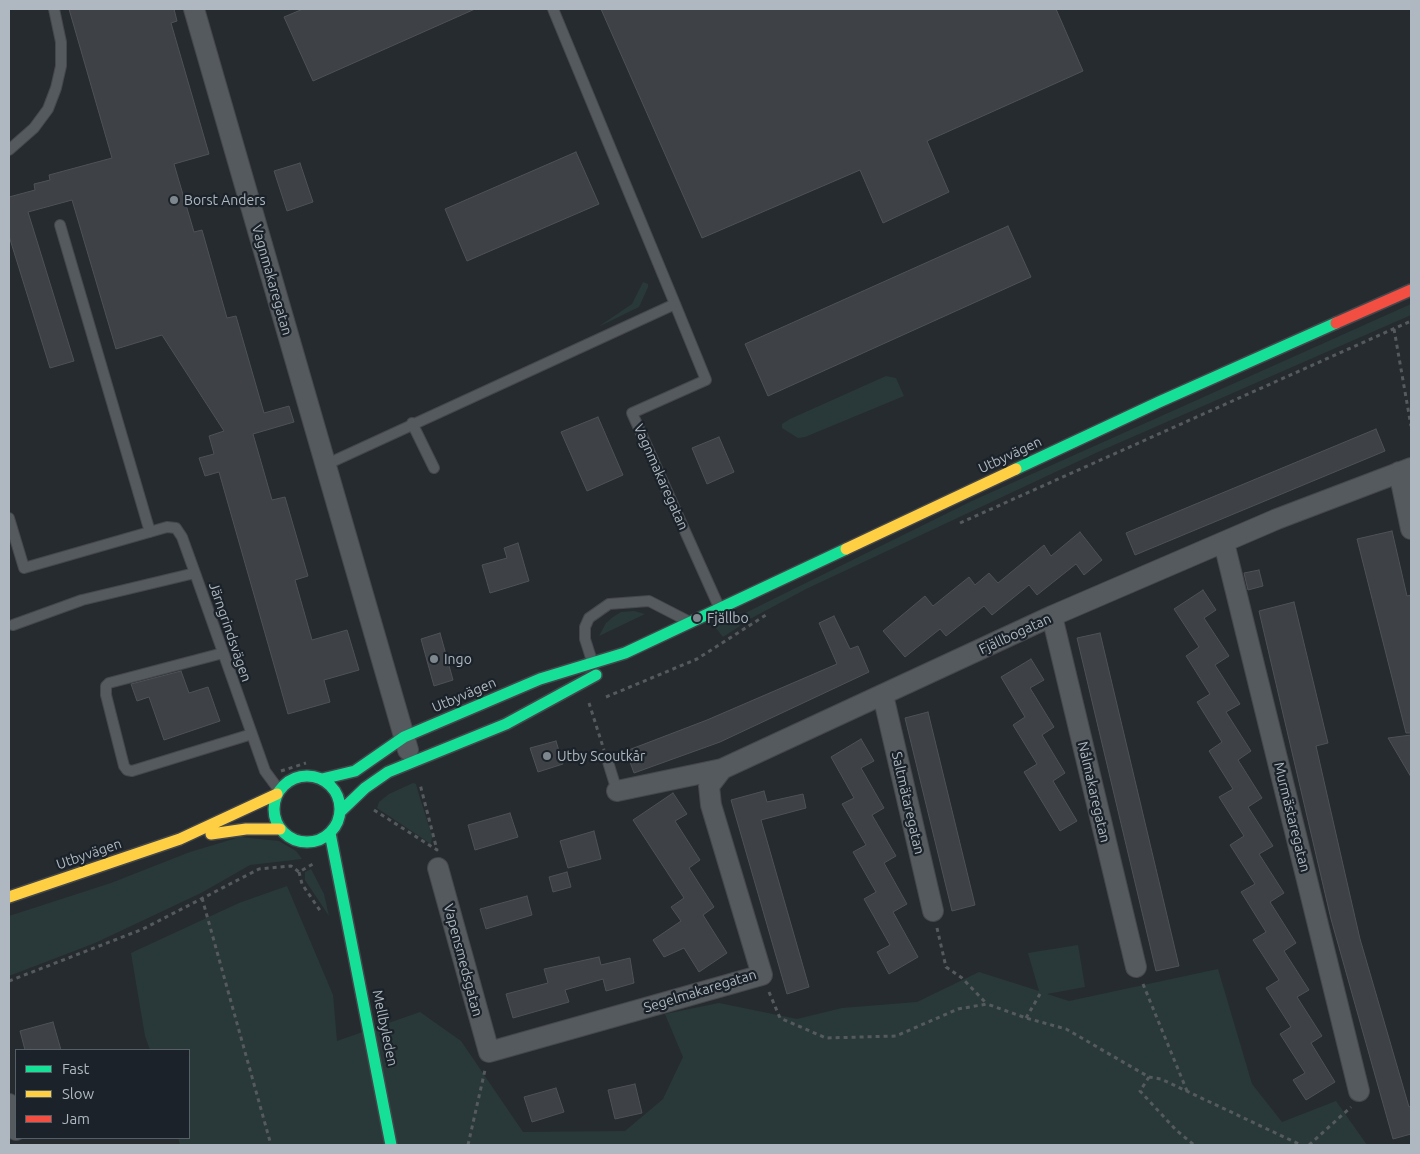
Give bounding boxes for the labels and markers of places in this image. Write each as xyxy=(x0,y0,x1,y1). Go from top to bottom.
place label: Borst Anders xyxy=(184,192,266,208)
marker: Borst Anders xyxy=(168,194,180,206)
place label: Fjällbo xyxy=(707,610,749,626)
marker: Fjällbo xyxy=(691,612,703,624)
place label: Ingo xyxy=(444,651,472,667)
marker: Ingo xyxy=(428,653,440,665)
place label: Utby Scoutkår xyxy=(557,748,645,764)
marker: Utby Scoutkår xyxy=(541,750,553,762)

